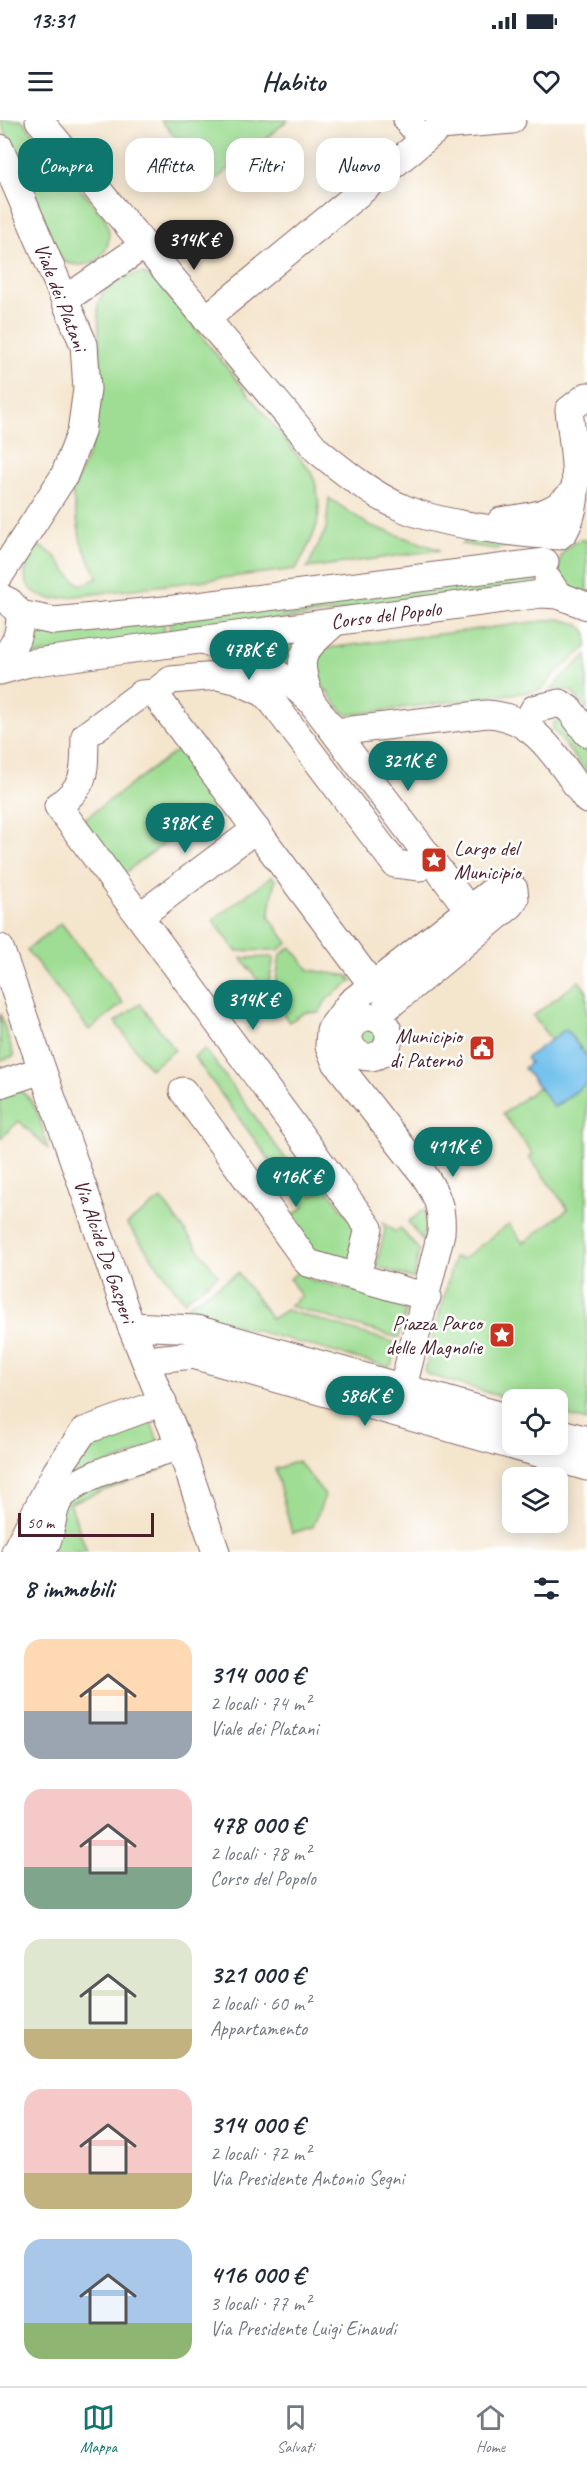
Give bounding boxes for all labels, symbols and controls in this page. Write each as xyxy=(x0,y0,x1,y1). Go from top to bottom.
text: 13:31 xyxy=(30,7,74,35)
text: Habito xyxy=(262,64,325,98)
icon: menu xyxy=(24,65,57,98)
icon: heart xyxy=(530,65,563,98)
chip: Compra xyxy=(18,138,113,192)
chip: Affitta xyxy=(125,138,214,192)
chip: Filtri xyxy=(226,138,304,192)
chip: Nuovo xyxy=(316,138,400,192)
pin: 314K € xyxy=(145,220,243,271)
text: 314K € xyxy=(169,227,220,252)
street label: Viale dei Platani xyxy=(29,239,95,358)
street label: Corso del Popolo xyxy=(329,595,444,635)
pin: 478K € xyxy=(200,630,298,681)
text: 478K € xyxy=(224,637,274,662)
pin: 321K € xyxy=(359,741,457,792)
text: 321K € xyxy=(383,748,434,773)
pin: 398K € xyxy=(136,803,234,854)
text: 398K € xyxy=(160,810,210,835)
place label: Largo del Municipio xyxy=(454,835,523,885)
place icon: Largo del Municipio xyxy=(419,845,449,875)
pin: 314K € xyxy=(204,980,302,1031)
text: 314K € xyxy=(228,987,279,1012)
place label: Municipio di Paternò xyxy=(389,1023,465,1073)
public building icon: Municipio di Paternò xyxy=(467,1033,497,1063)
pin: 411K € xyxy=(404,1127,502,1178)
text: 411K € xyxy=(428,1134,479,1159)
pin: 416K € xyxy=(247,1157,345,1208)
text: 416K € xyxy=(270,1164,322,1189)
street label: Via Alcide De Gasperi xyxy=(68,1176,143,1329)
place label: Piazza Parco delle Magnolie xyxy=(386,1310,485,1360)
place icon: Piazza Parco delle Magnolie xyxy=(487,1320,517,1350)
pin: 586K € xyxy=(316,1376,414,1427)
text: 586K € xyxy=(339,1383,391,1408)
map controls xyxy=(502,1389,568,1533)
button: locate xyxy=(502,1389,568,1455)
button: layers xyxy=(502,1467,568,1533)
scale bar xyxy=(18,1510,154,1538)
text: 50 m xyxy=(27,1513,54,1533)
text: 8 immobili xyxy=(24,1572,114,1605)
icon: filters xyxy=(530,1572,563,1605)
text: 314 000 € xyxy=(210,1658,304,1691)
icon: home xyxy=(72,1663,144,1735)
text: 2 locali · 74 m² xyxy=(210,1691,310,1716)
text: Viale dei Platani xyxy=(210,1716,318,1741)
text: 478 000 € xyxy=(210,1808,304,1841)
icon: home xyxy=(72,1813,144,1885)
text: 2 locali · 78 m² xyxy=(210,1841,310,1866)
text: Corso del Popolo xyxy=(210,1866,316,1891)
text: 321 000 € xyxy=(210,1958,304,1991)
icon: home xyxy=(72,1963,144,2035)
text: 2 locali · 60 m² xyxy=(210,1991,310,2016)
text: Appartamento xyxy=(210,2016,307,2041)
text: 314 000 € xyxy=(210,2108,304,2141)
icon: home xyxy=(72,2113,144,2185)
text: 2 locali · 72 m² xyxy=(210,2141,310,2166)
text: Via Presidente Antonio Segni xyxy=(210,2166,404,2191)
text: 416 000 € xyxy=(210,2258,305,2291)
icon: home xyxy=(72,2263,144,2335)
text: 3 locali · 77 m² xyxy=(210,2291,310,2316)
text: Via Presidente Luigi Einaudi xyxy=(210,2316,396,2341)
tab: Mappa xyxy=(80,2401,117,2457)
tab: Salvati xyxy=(277,2401,314,2457)
tab: Home xyxy=(474,2401,507,2457)

